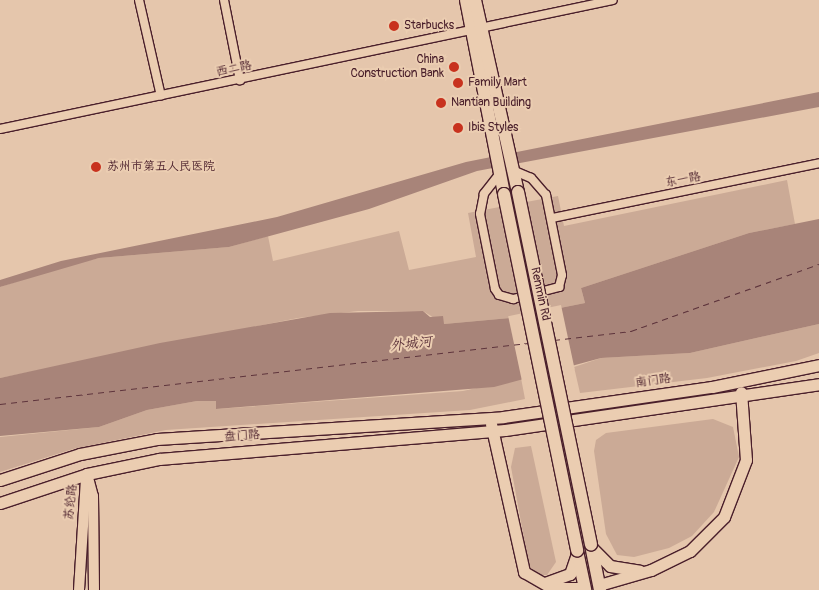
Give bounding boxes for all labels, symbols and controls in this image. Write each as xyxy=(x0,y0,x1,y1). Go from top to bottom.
place label: Starbucks xyxy=(404,19,454,33)
marker: Starbucks xyxy=(388,20,400,32)
place label: China Construction Bank xyxy=(351,53,444,81)
street label: 西二路 xyxy=(215,58,253,80)
marker: China Construction Bank xyxy=(448,61,460,73)
place label: Family Mart xyxy=(468,76,527,90)
marker: Family Mart xyxy=(452,77,464,89)
place label: Nantian Building xyxy=(451,96,531,110)
marker: Nantian Building xyxy=(435,97,447,109)
place label: Ibis Styles xyxy=(468,121,518,135)
marker: Ibis Styles xyxy=(452,122,464,134)
marker: 苏州市第五人民医院 xyxy=(89,160,103,174)
place label: 苏州市第五人民医院 xyxy=(107,160,215,174)
street label: 东一路 xyxy=(664,169,702,191)
street label: Renmin Rd xyxy=(527,266,553,322)
water label: 外城河 xyxy=(389,333,433,355)
street label: 南门路 xyxy=(634,371,672,391)
street label: 盘门路 xyxy=(224,428,260,444)
street label: 苏纶路 xyxy=(62,483,80,521)

